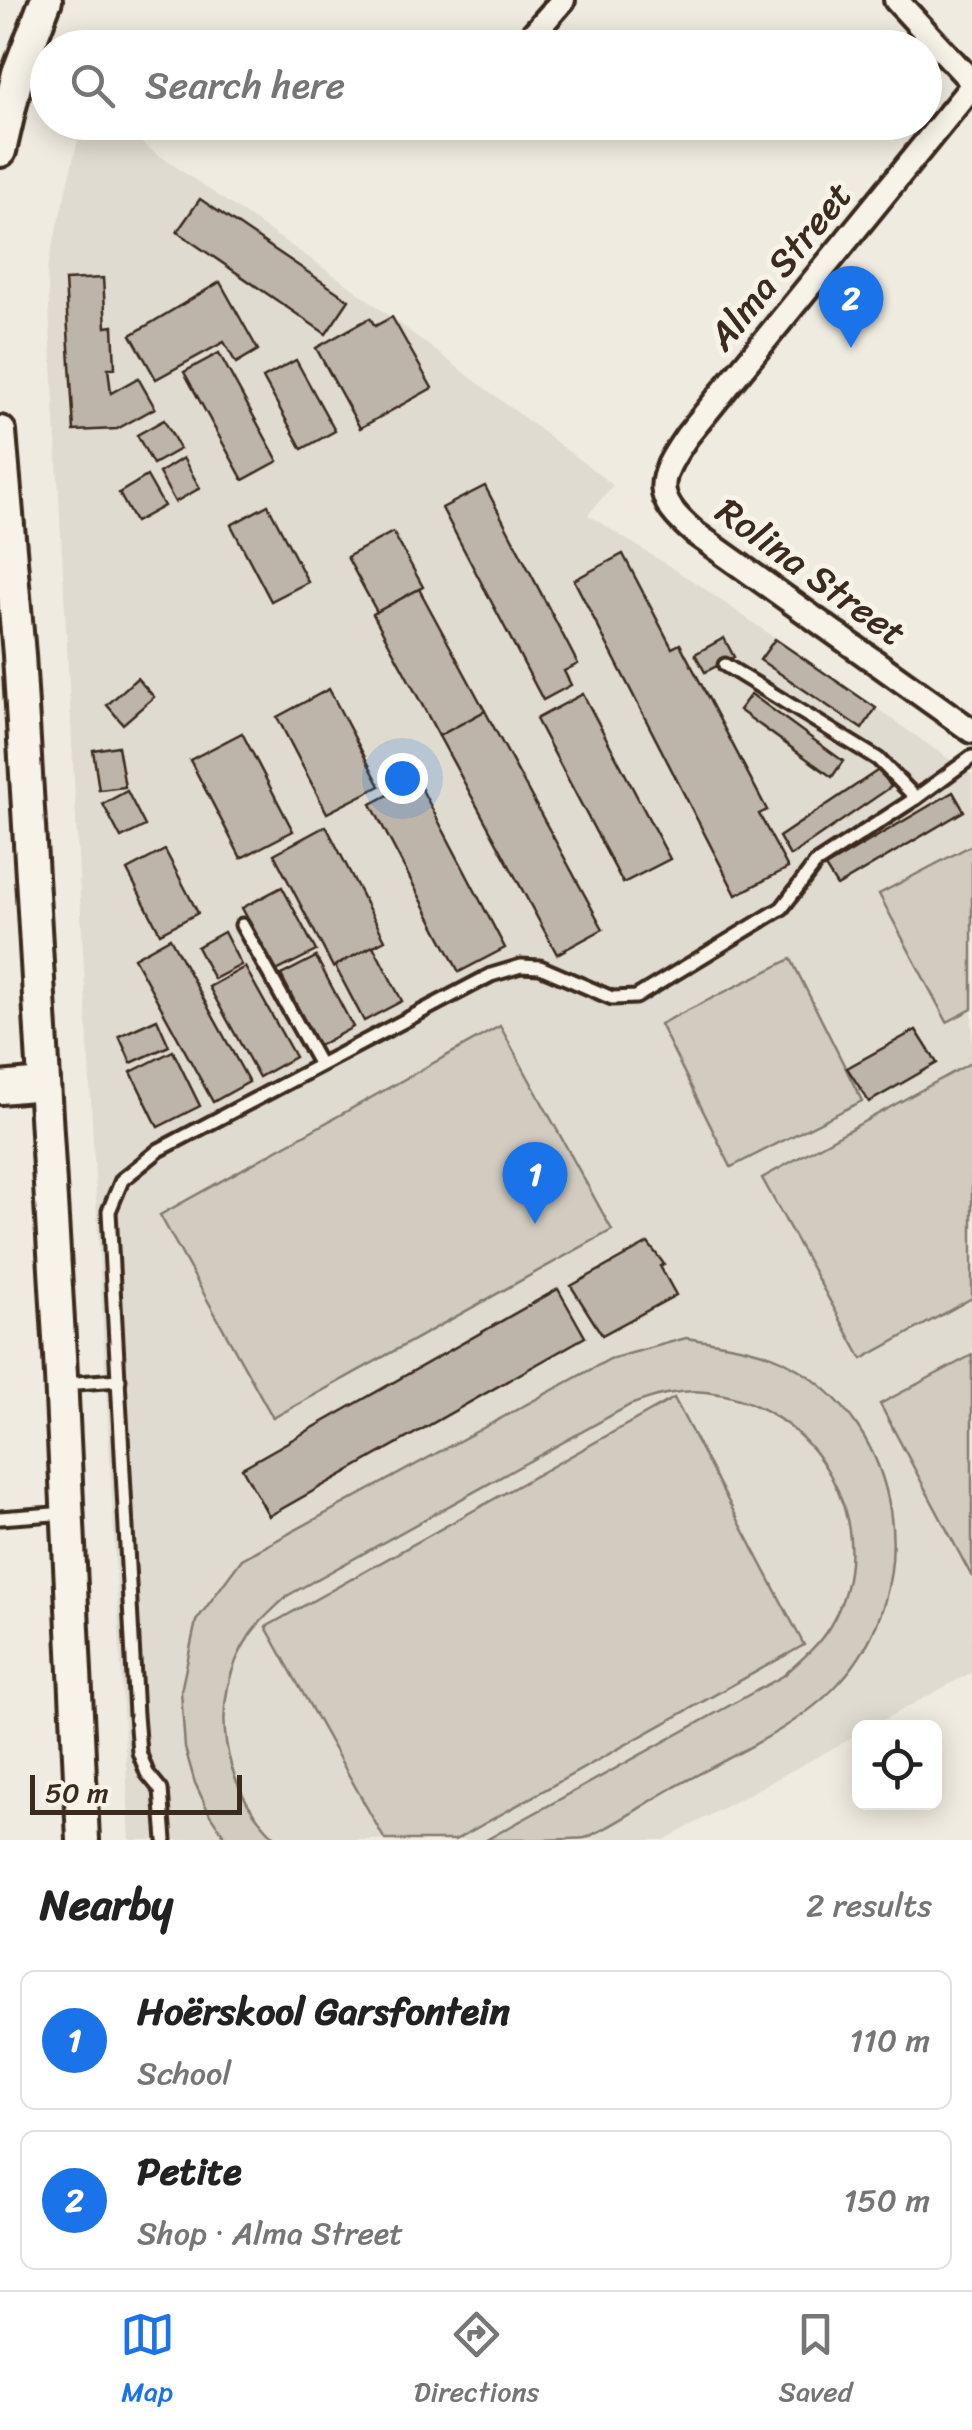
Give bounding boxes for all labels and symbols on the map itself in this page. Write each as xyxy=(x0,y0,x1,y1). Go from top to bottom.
street label: Alma Street xyxy=(689,166,870,367)
pin: 2 xyxy=(818,266,884,348)
street label: Rolina Street xyxy=(701,479,921,665)
your location xyxy=(377,753,428,804)
pin: 1 xyxy=(502,1142,568,1224)
scale bar xyxy=(30,1770,242,1814)

